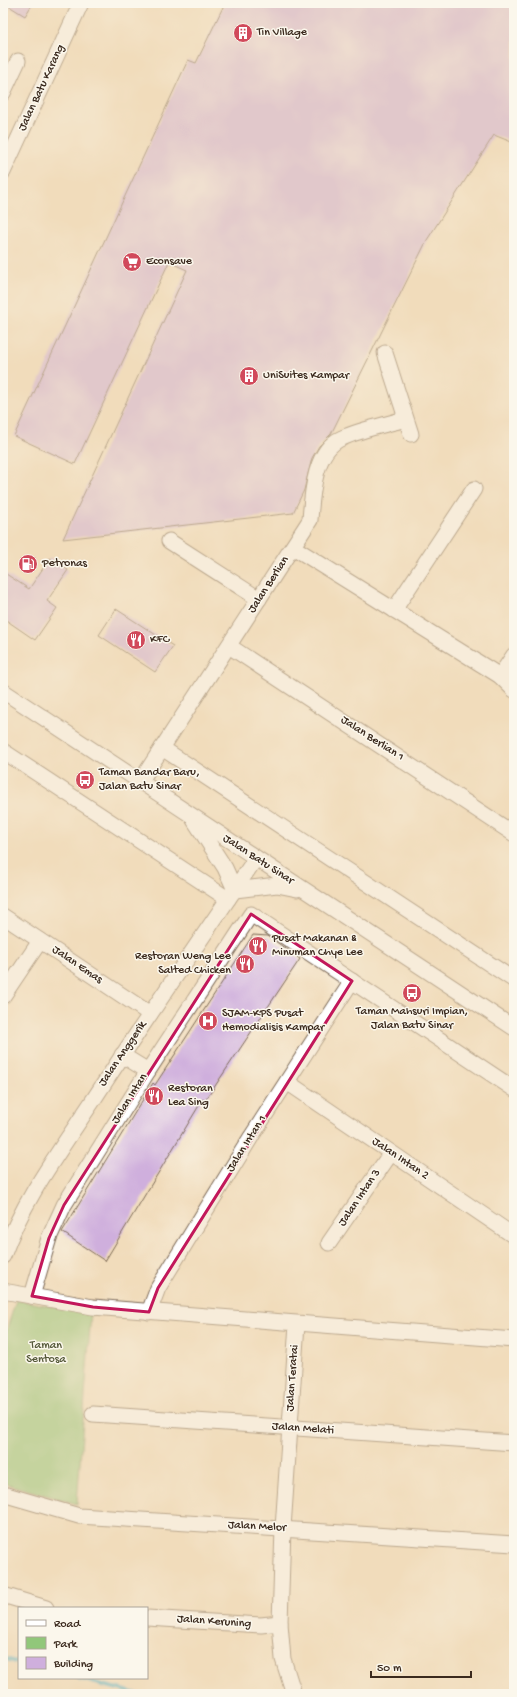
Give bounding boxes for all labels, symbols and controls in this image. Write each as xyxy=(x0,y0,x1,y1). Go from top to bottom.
building icon: Tin Village xyxy=(232,22,254,44)
place label: Tin Village xyxy=(256,26,308,40)
street label: Jalan Batu Karang xyxy=(16,42,68,133)
supermarket icon: Econsave xyxy=(121,251,143,273)
place label: Econsave xyxy=(146,255,193,269)
building icon: UniSuites Kampar xyxy=(238,365,260,387)
place label: UniSuites Kampar xyxy=(263,369,351,383)
fuel station icon: Petronas xyxy=(17,553,39,575)
street label: Jalan Berlian xyxy=(245,554,293,616)
place label: Petronas xyxy=(41,557,88,571)
restaurant icon: KFC xyxy=(125,629,147,651)
place label: KFC xyxy=(150,633,171,647)
street label: Jalan Berlian 1 xyxy=(338,713,406,765)
place label: Taman Bandar Baru, Jalan Batu Sinar xyxy=(98,766,200,794)
bus stop icon: Taman Bandar Baru, Jalan Batu Sinar xyxy=(74,769,96,791)
street label: Jalan Batu Sinar xyxy=(220,832,298,889)
place label: Pusat Makanan & Minuman Chye Lee xyxy=(271,932,363,960)
restaurant icon: Pusat Makanan & Minuman Chye Lee xyxy=(247,935,269,957)
street label: Jalan Emas xyxy=(49,943,105,987)
place label: Restoran Weng Lee Salted Chicken xyxy=(135,950,232,978)
restaurant icon: Restoran Weng Lee Salted Chicken xyxy=(234,953,256,975)
bus stop icon: Taman Mahsuri Impian, Jalan Batu Sinar xyxy=(401,982,423,1004)
place label: Taman Mahsuri Impian, Jalan Batu Sinar xyxy=(355,1005,468,1033)
place label: SJAM-KPS Pusat Hemodialisis Kampar xyxy=(222,1007,326,1035)
hospital icon: SJAM-KPS Pusat Hemodialisis Kampar xyxy=(197,1010,219,1032)
street label: Jalan Anggerik xyxy=(96,1017,151,1089)
street label: Jalan Intan xyxy=(109,1071,151,1127)
place label: Restoran Lea Sing xyxy=(168,1082,213,1110)
restaurant icon: Restoran Lea Sing xyxy=(143,1085,165,1107)
street label: Jalan Intan 1 xyxy=(224,1113,270,1175)
street label: Jalan Intan 2 xyxy=(369,1135,431,1183)
street label: Jalan Intan 3 xyxy=(336,1167,384,1229)
park label: Taman Sentosa xyxy=(26,1339,66,1367)
street label: Jalan Teratai xyxy=(284,1344,302,1412)
street label: Jalan Melati xyxy=(271,1420,335,1438)
street label: Jalan Melor xyxy=(227,1518,288,1536)
legend xyxy=(18,1607,148,1679)
street label: Jalan Keruning xyxy=(176,1612,252,1632)
text: Road xyxy=(54,1618,81,1632)
text: Park xyxy=(53,1638,79,1652)
scale bar xyxy=(371,1653,471,1679)
text: Building xyxy=(53,1658,93,1672)
text: 50 m xyxy=(377,1662,402,1676)

